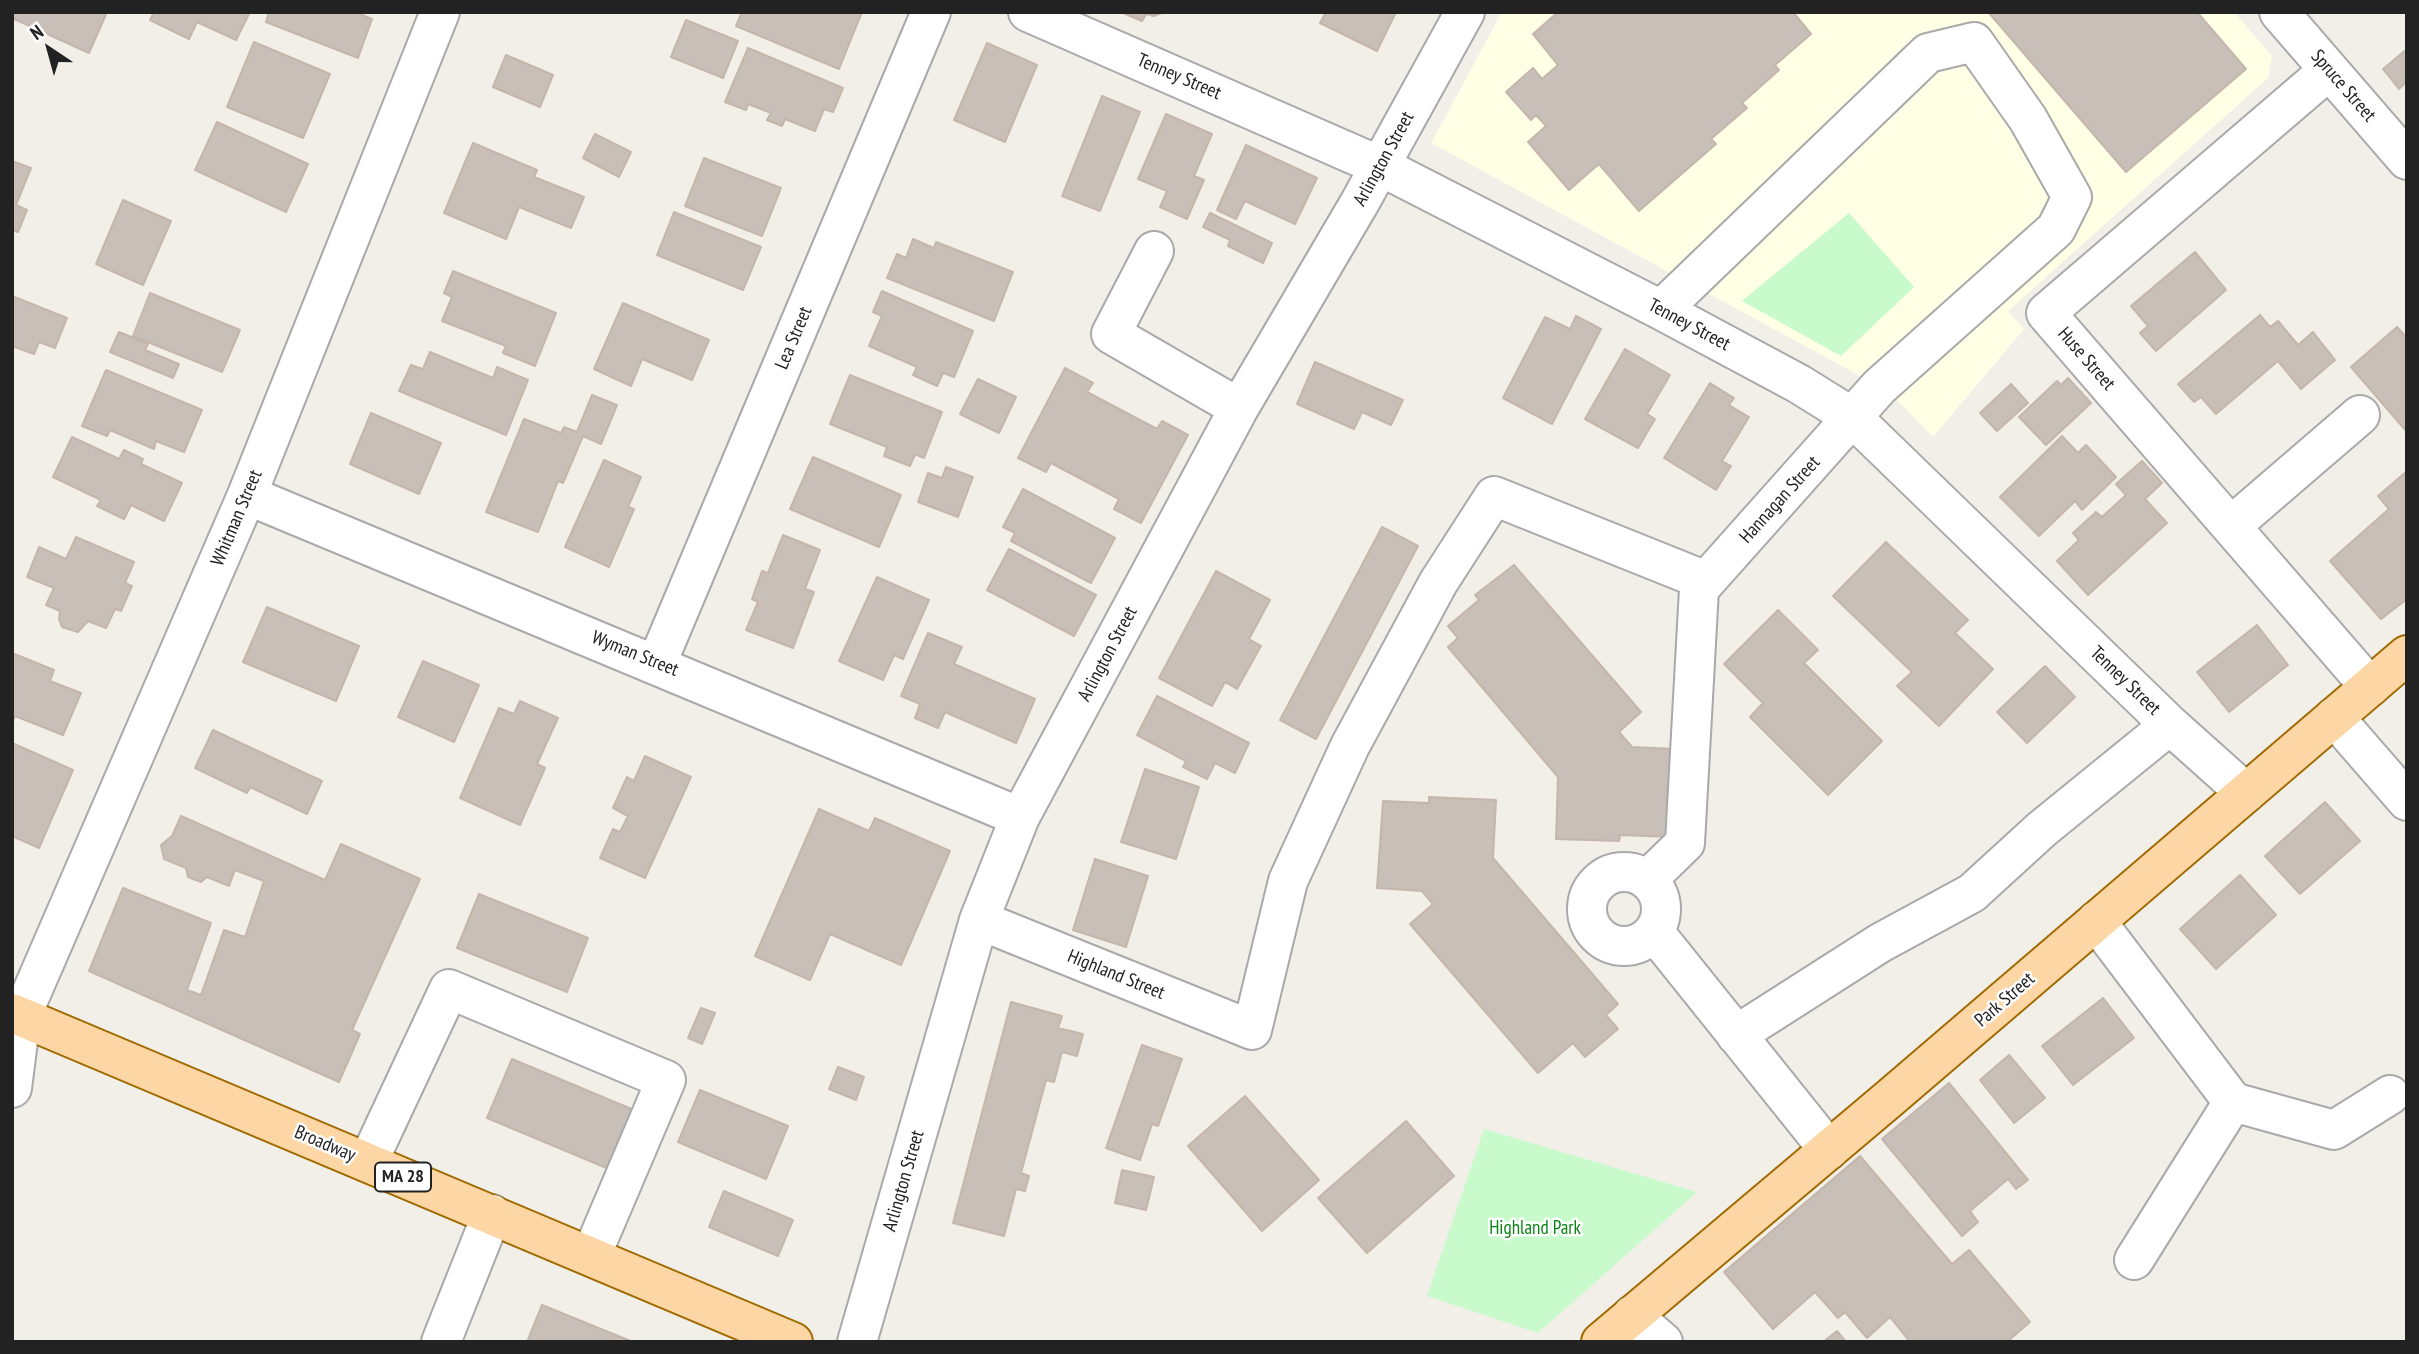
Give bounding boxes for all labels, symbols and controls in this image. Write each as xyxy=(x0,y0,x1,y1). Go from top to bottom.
north arrow xyxy=(14,14,84,84)
text: N xyxy=(25,19,48,45)
street label: Spruce Street xyxy=(2306,46,2380,126)
street label: Tenney Street xyxy=(1134,49,1224,105)
street label: Arlington Street xyxy=(1349,108,1419,210)
street label: Tenney Street xyxy=(1644,294,1734,356)
street label: Lea Street xyxy=(771,303,817,373)
street label: Huse Street xyxy=(2052,323,2120,395)
street label: Hannagan Street xyxy=(1735,452,1825,548)
street label: Whitman Street xyxy=(207,467,267,569)
street label: Arlington Street xyxy=(1073,603,1143,705)
street label: Wyman Street xyxy=(588,626,682,682)
street label: Tenney Street xyxy=(2085,642,2165,720)
street label: Highland Street xyxy=(1064,945,1168,1005)
street label: Park Street xyxy=(1971,968,2039,1032)
street label: Broadway xyxy=(291,1121,359,1167)
street label: Arlington Street xyxy=(879,1128,929,1234)
road number: MA 28 xyxy=(375,1162,431,1192)
park label: Highland Park xyxy=(1489,1218,1581,1240)

